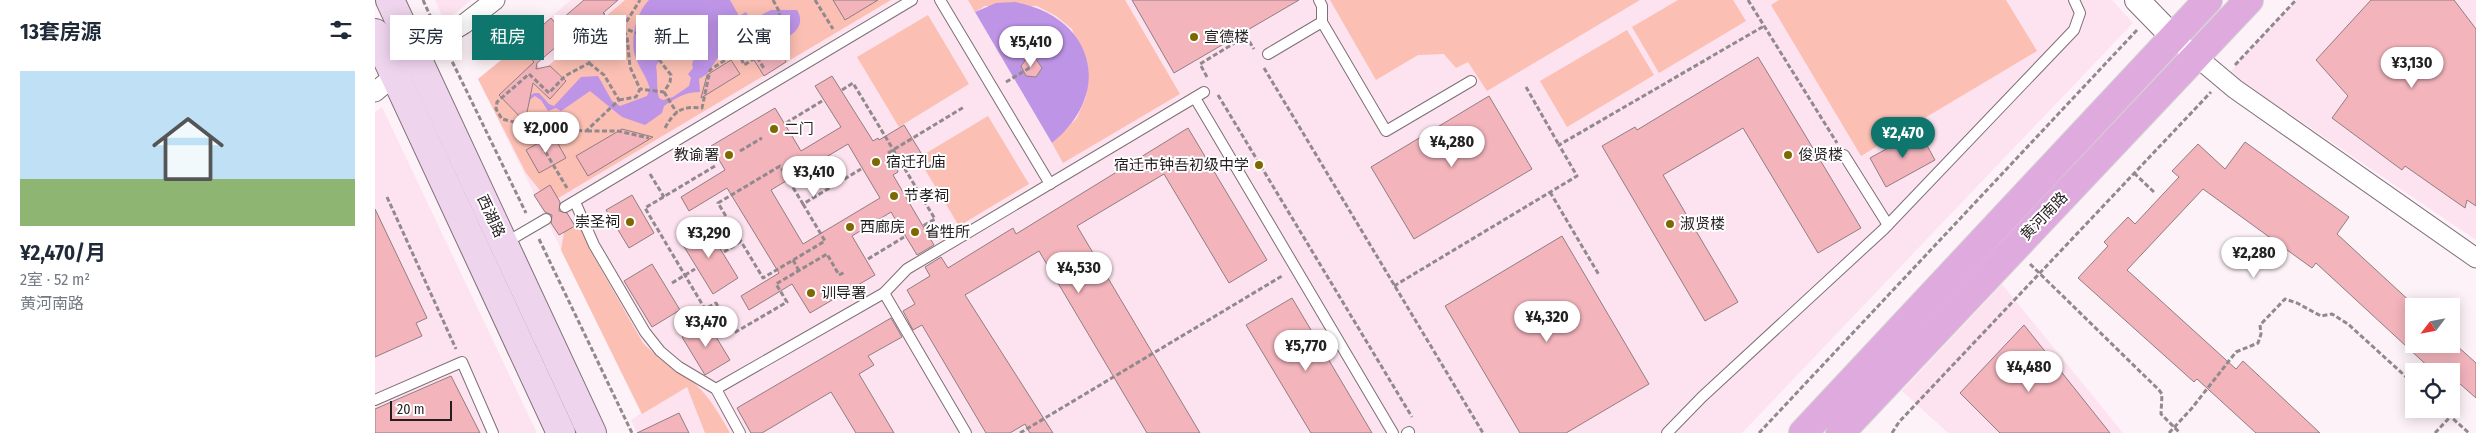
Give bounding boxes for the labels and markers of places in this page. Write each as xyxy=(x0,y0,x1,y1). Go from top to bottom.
pin: ¥5,410 xyxy=(990,26,1072,68)
place label: 宣德楼 xyxy=(1204,28,1249,46)
marker: 宣德楼 xyxy=(1188,31,1200,43)
pin: ¥3,130 xyxy=(2371,46,2453,89)
pin: ¥2,000 xyxy=(505,112,587,154)
pin: ¥2,470 xyxy=(1862,116,1944,159)
place label: 二门 xyxy=(784,120,814,138)
marker: 二门 xyxy=(768,123,780,135)
pin: ¥4,280 xyxy=(1411,126,1493,168)
place label: 教谕署 xyxy=(674,146,719,164)
place label: 俊贤楼 xyxy=(1798,146,1843,164)
marker: 教谕署 xyxy=(723,149,735,161)
marker: 俊贤楼 xyxy=(1782,149,1794,161)
place label: 宿迁孔庙 xyxy=(886,153,946,171)
pin: ¥3,410 xyxy=(773,156,855,198)
marker: 宿迁孔庙 xyxy=(870,156,882,168)
place label: 宿迁市钟吾初级中学 xyxy=(1114,156,1249,174)
marker: 宿迁市钟吾初级中学 xyxy=(1253,159,1265,171)
place label: 节孝祠 xyxy=(904,187,949,205)
marker: 节孝祠 xyxy=(888,190,900,202)
place label: 崇圣祠 xyxy=(575,213,620,231)
place label: 淑贤楼 xyxy=(1680,215,1725,233)
marker: 崇圣祠 xyxy=(624,216,636,228)
pin: ¥3,290 xyxy=(668,216,750,259)
place label: 西廊庑 xyxy=(860,218,905,236)
marker: 淑贤楼 xyxy=(1664,218,1676,230)
marker: 西廊庑 xyxy=(844,221,856,233)
place label: 省牲所 xyxy=(925,223,970,241)
marker: 省牲所 xyxy=(909,226,921,238)
pin: ¥2,280 xyxy=(2213,236,2295,279)
pin: ¥4,530 xyxy=(1038,252,1120,294)
place label: 训导署 xyxy=(821,284,866,302)
marker: 训导署 xyxy=(805,287,817,299)
pin: ¥4,320 xyxy=(1506,300,1588,343)
pin: ¥3,470 xyxy=(665,306,747,348)
pin: ¥5,770 xyxy=(1265,330,1347,372)
pin: ¥4,480 xyxy=(1988,350,2070,393)

